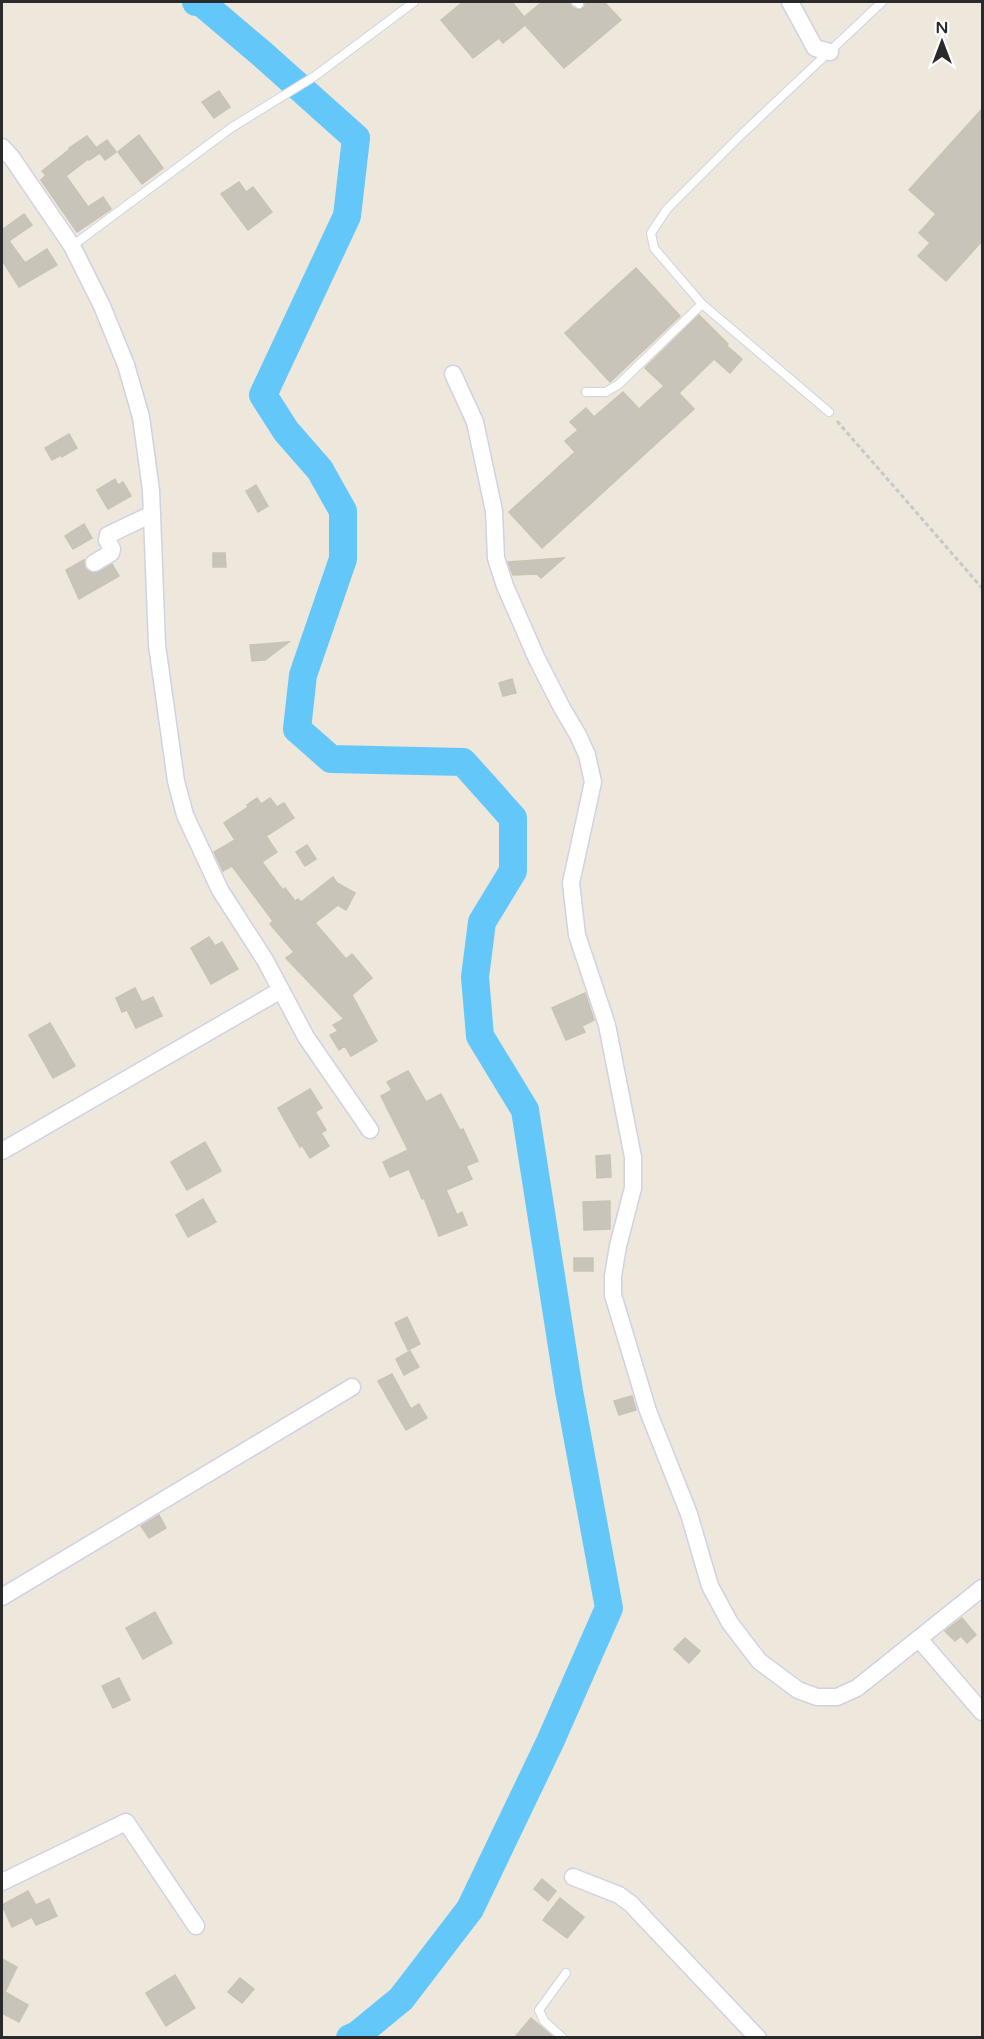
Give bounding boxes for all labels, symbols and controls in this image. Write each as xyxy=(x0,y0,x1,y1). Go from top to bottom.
north arrow xyxy=(912,12,972,72)
text: N xyxy=(936,18,948,38)

